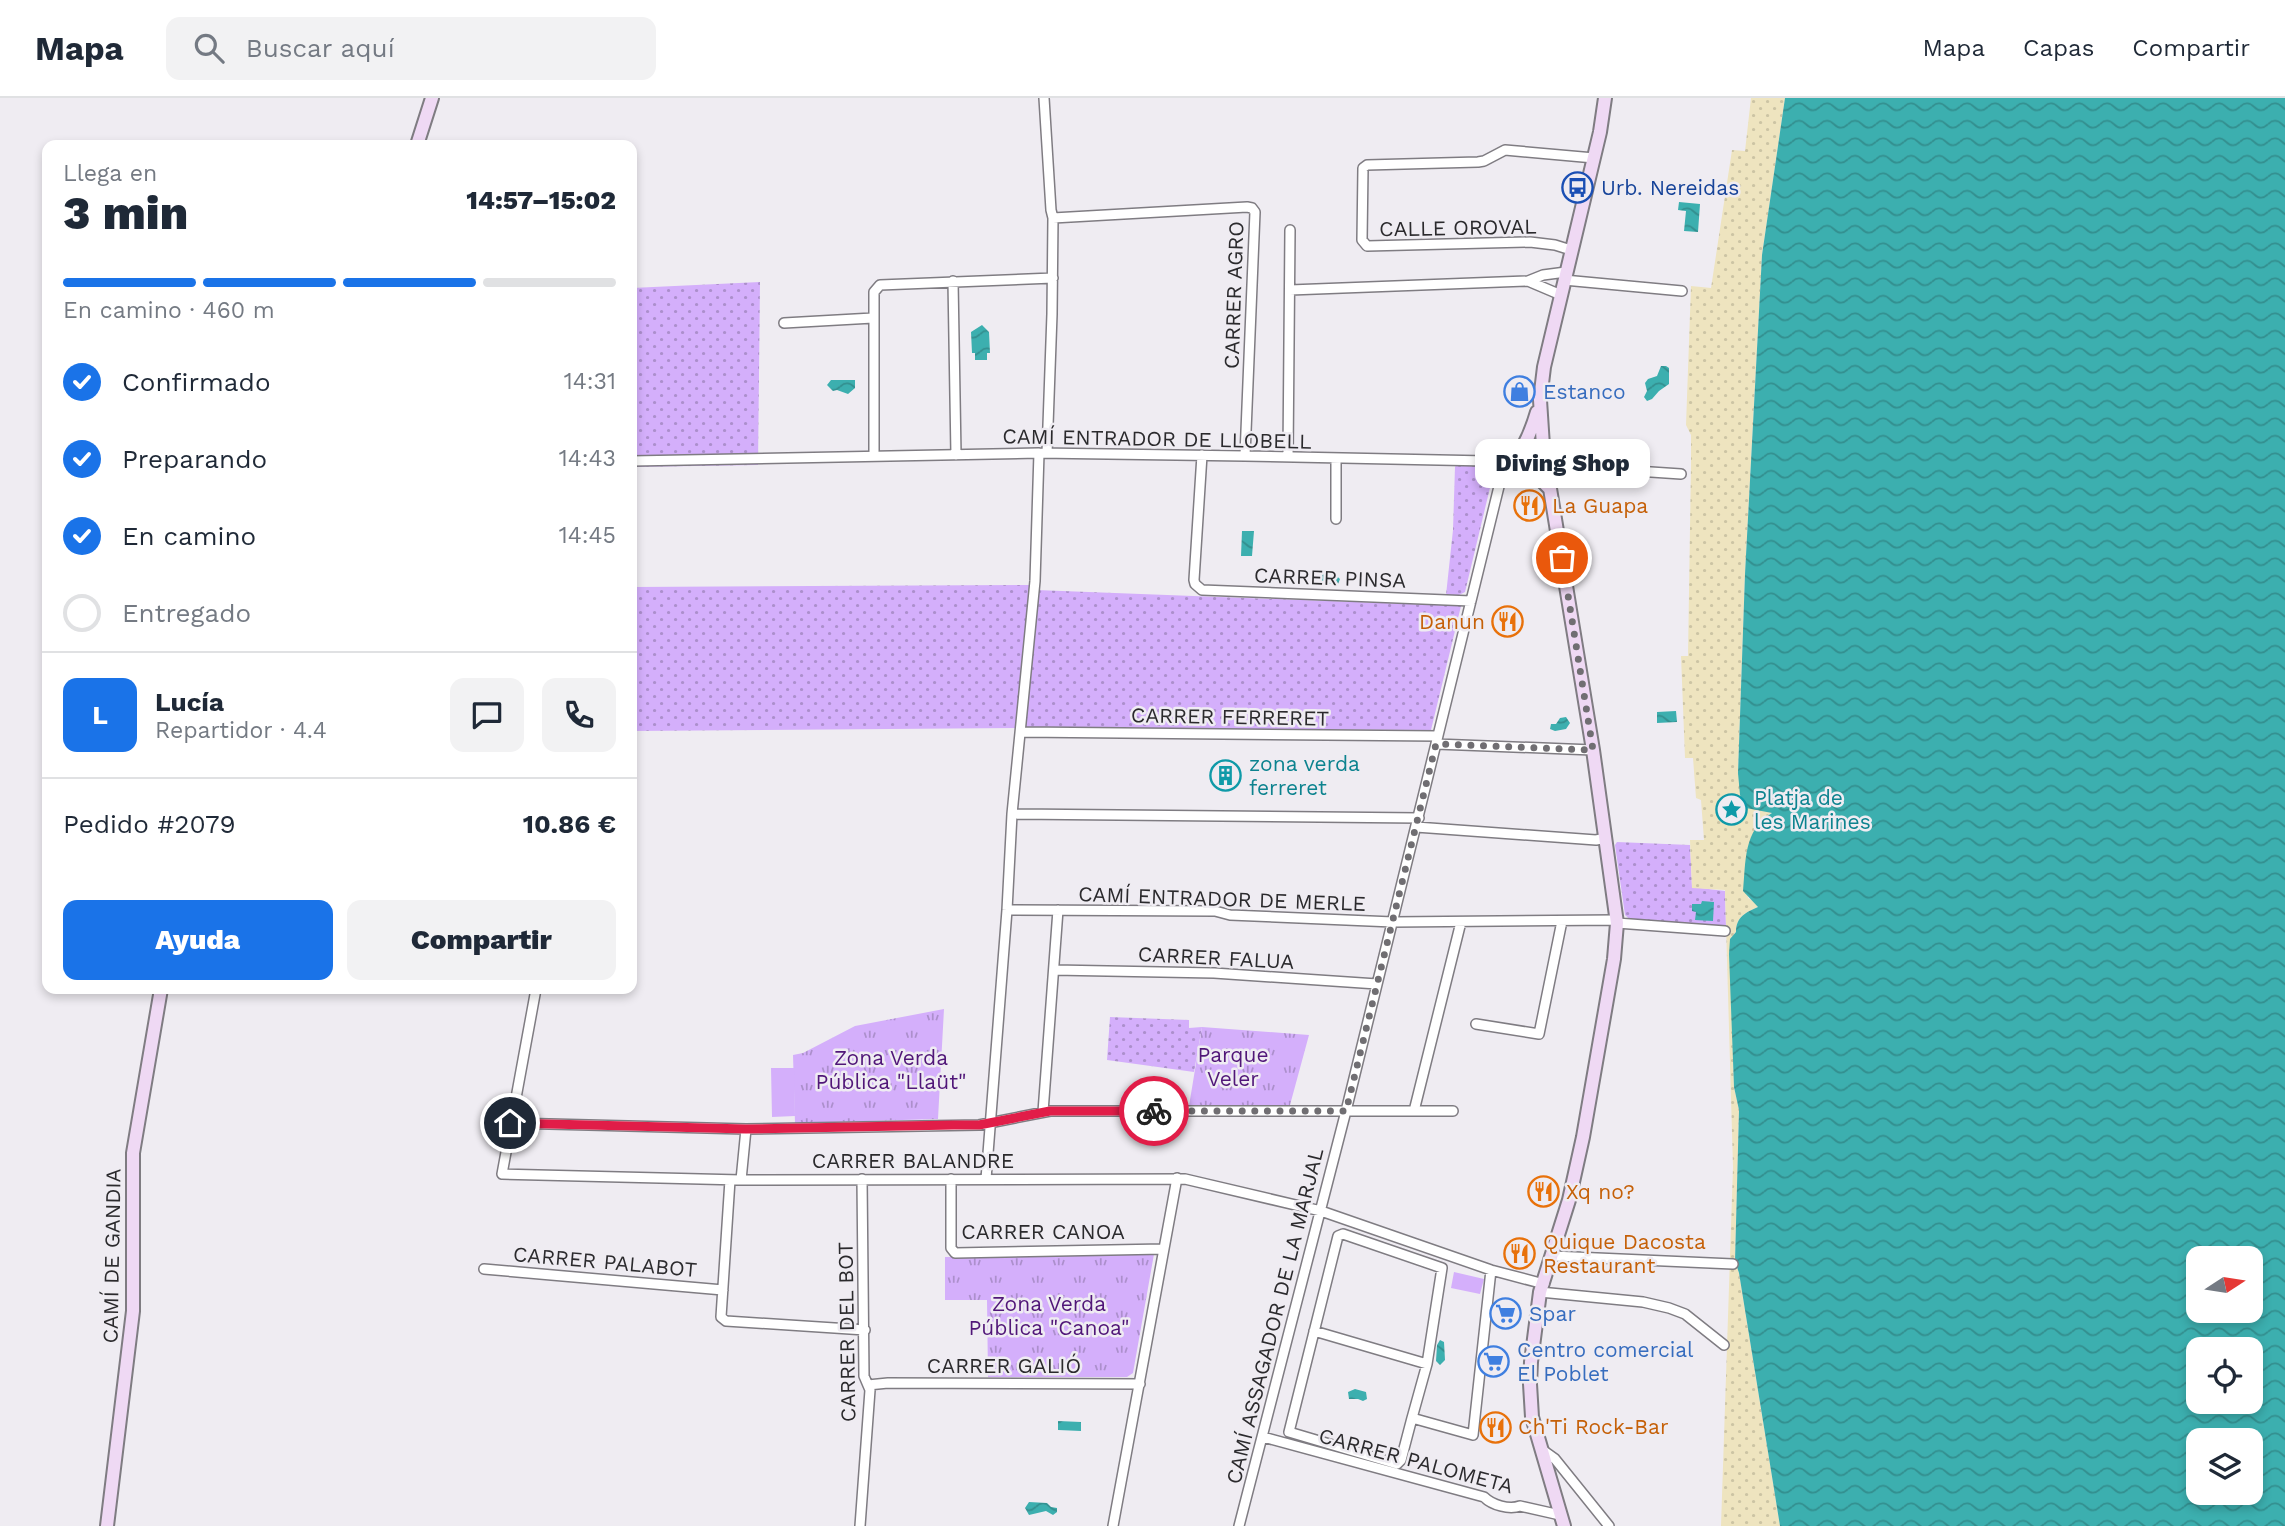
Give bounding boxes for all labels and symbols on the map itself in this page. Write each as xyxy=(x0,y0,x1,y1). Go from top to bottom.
bus stop icon: Urb. Nereidas xyxy=(1561,171,1595,205)
place label: Urb. Nereidas xyxy=(1601,175,1739,200)
street label: CALLE OROVAL xyxy=(1379,214,1537,241)
street label: CARRER AGRO xyxy=(1218,221,1249,369)
shop icon: Estanco xyxy=(1503,375,1537,409)
place label: Estanco xyxy=(1543,379,1626,404)
street label: CAMÍ ENTRADOR DE LLOBELL xyxy=(1002,423,1312,454)
callout: Diving Shop xyxy=(1474,439,1650,488)
restaurant icon: La Guapa xyxy=(1512,489,1546,523)
place label: La Guapa xyxy=(1552,493,1648,518)
pin xyxy=(1532,528,1592,588)
street label: CARRER PINSA xyxy=(1253,562,1407,593)
restaurant icon: Danun xyxy=(1491,605,1525,639)
place label: Danun xyxy=(1419,609,1485,634)
street label: CARRER FERRERET xyxy=(1131,702,1330,731)
place label: zona verda ferreret xyxy=(1249,751,1360,800)
building icon: zona verda ferreret xyxy=(1209,759,1243,793)
place label: Platja de les Marines xyxy=(1754,785,1871,834)
place icon: Platja de les Marines xyxy=(1714,793,1748,827)
street label: CAMÍ ENTRADOR DE MERLE xyxy=(1078,881,1366,916)
street label: CARRER FALUA xyxy=(1137,941,1295,974)
park label: Parque Veler xyxy=(1197,1042,1269,1091)
park label: Zona Verda Pública "Llaüt" xyxy=(816,1045,966,1094)
courier xyxy=(1119,1076,1189,1146)
pin xyxy=(480,1093,540,1153)
street label: CAMÍ ASSAGADOR DE LA MARJAL xyxy=(1221,1145,1328,1487)
street label: CARRER BALANDRE xyxy=(812,1148,1014,1173)
street label: CAMÍ DE GANDIA xyxy=(97,1168,126,1344)
restaurant icon: Xq no? xyxy=(1526,1175,1560,1209)
place label: Xq no? xyxy=(1566,1179,1635,1204)
street label: CARRER CANOA xyxy=(961,1219,1125,1244)
place label: Quique Dacosta Restaurant xyxy=(1543,1229,1706,1278)
restaurant icon: Quique Dacosta Restaurant xyxy=(1503,1237,1537,1271)
street label: CARRER PALABOT xyxy=(512,1241,698,1282)
street label: CARRER DEL BOT xyxy=(832,1241,861,1422)
north arrow xyxy=(2186,1246,2263,1323)
park label: Zona Verda Pública "Canoa" xyxy=(968,1291,1130,1340)
supermarket icon: Spar xyxy=(1489,1297,1523,1331)
place label: Spar xyxy=(1529,1301,1576,1326)
place label: Centro comercial El Poblet xyxy=(1517,1337,1694,1386)
supermarket icon: Centro comercial El Poblet xyxy=(1477,1345,1511,1379)
street label: CARRER GALIÓ xyxy=(927,1353,1081,1378)
restaurant icon: Ch'Ti Rock-Bar xyxy=(1478,1410,1512,1444)
place label: Ch'Ti Rock-Bar xyxy=(1518,1414,1669,1439)
street label: CARRER PALOMETA xyxy=(1316,1423,1516,1499)

